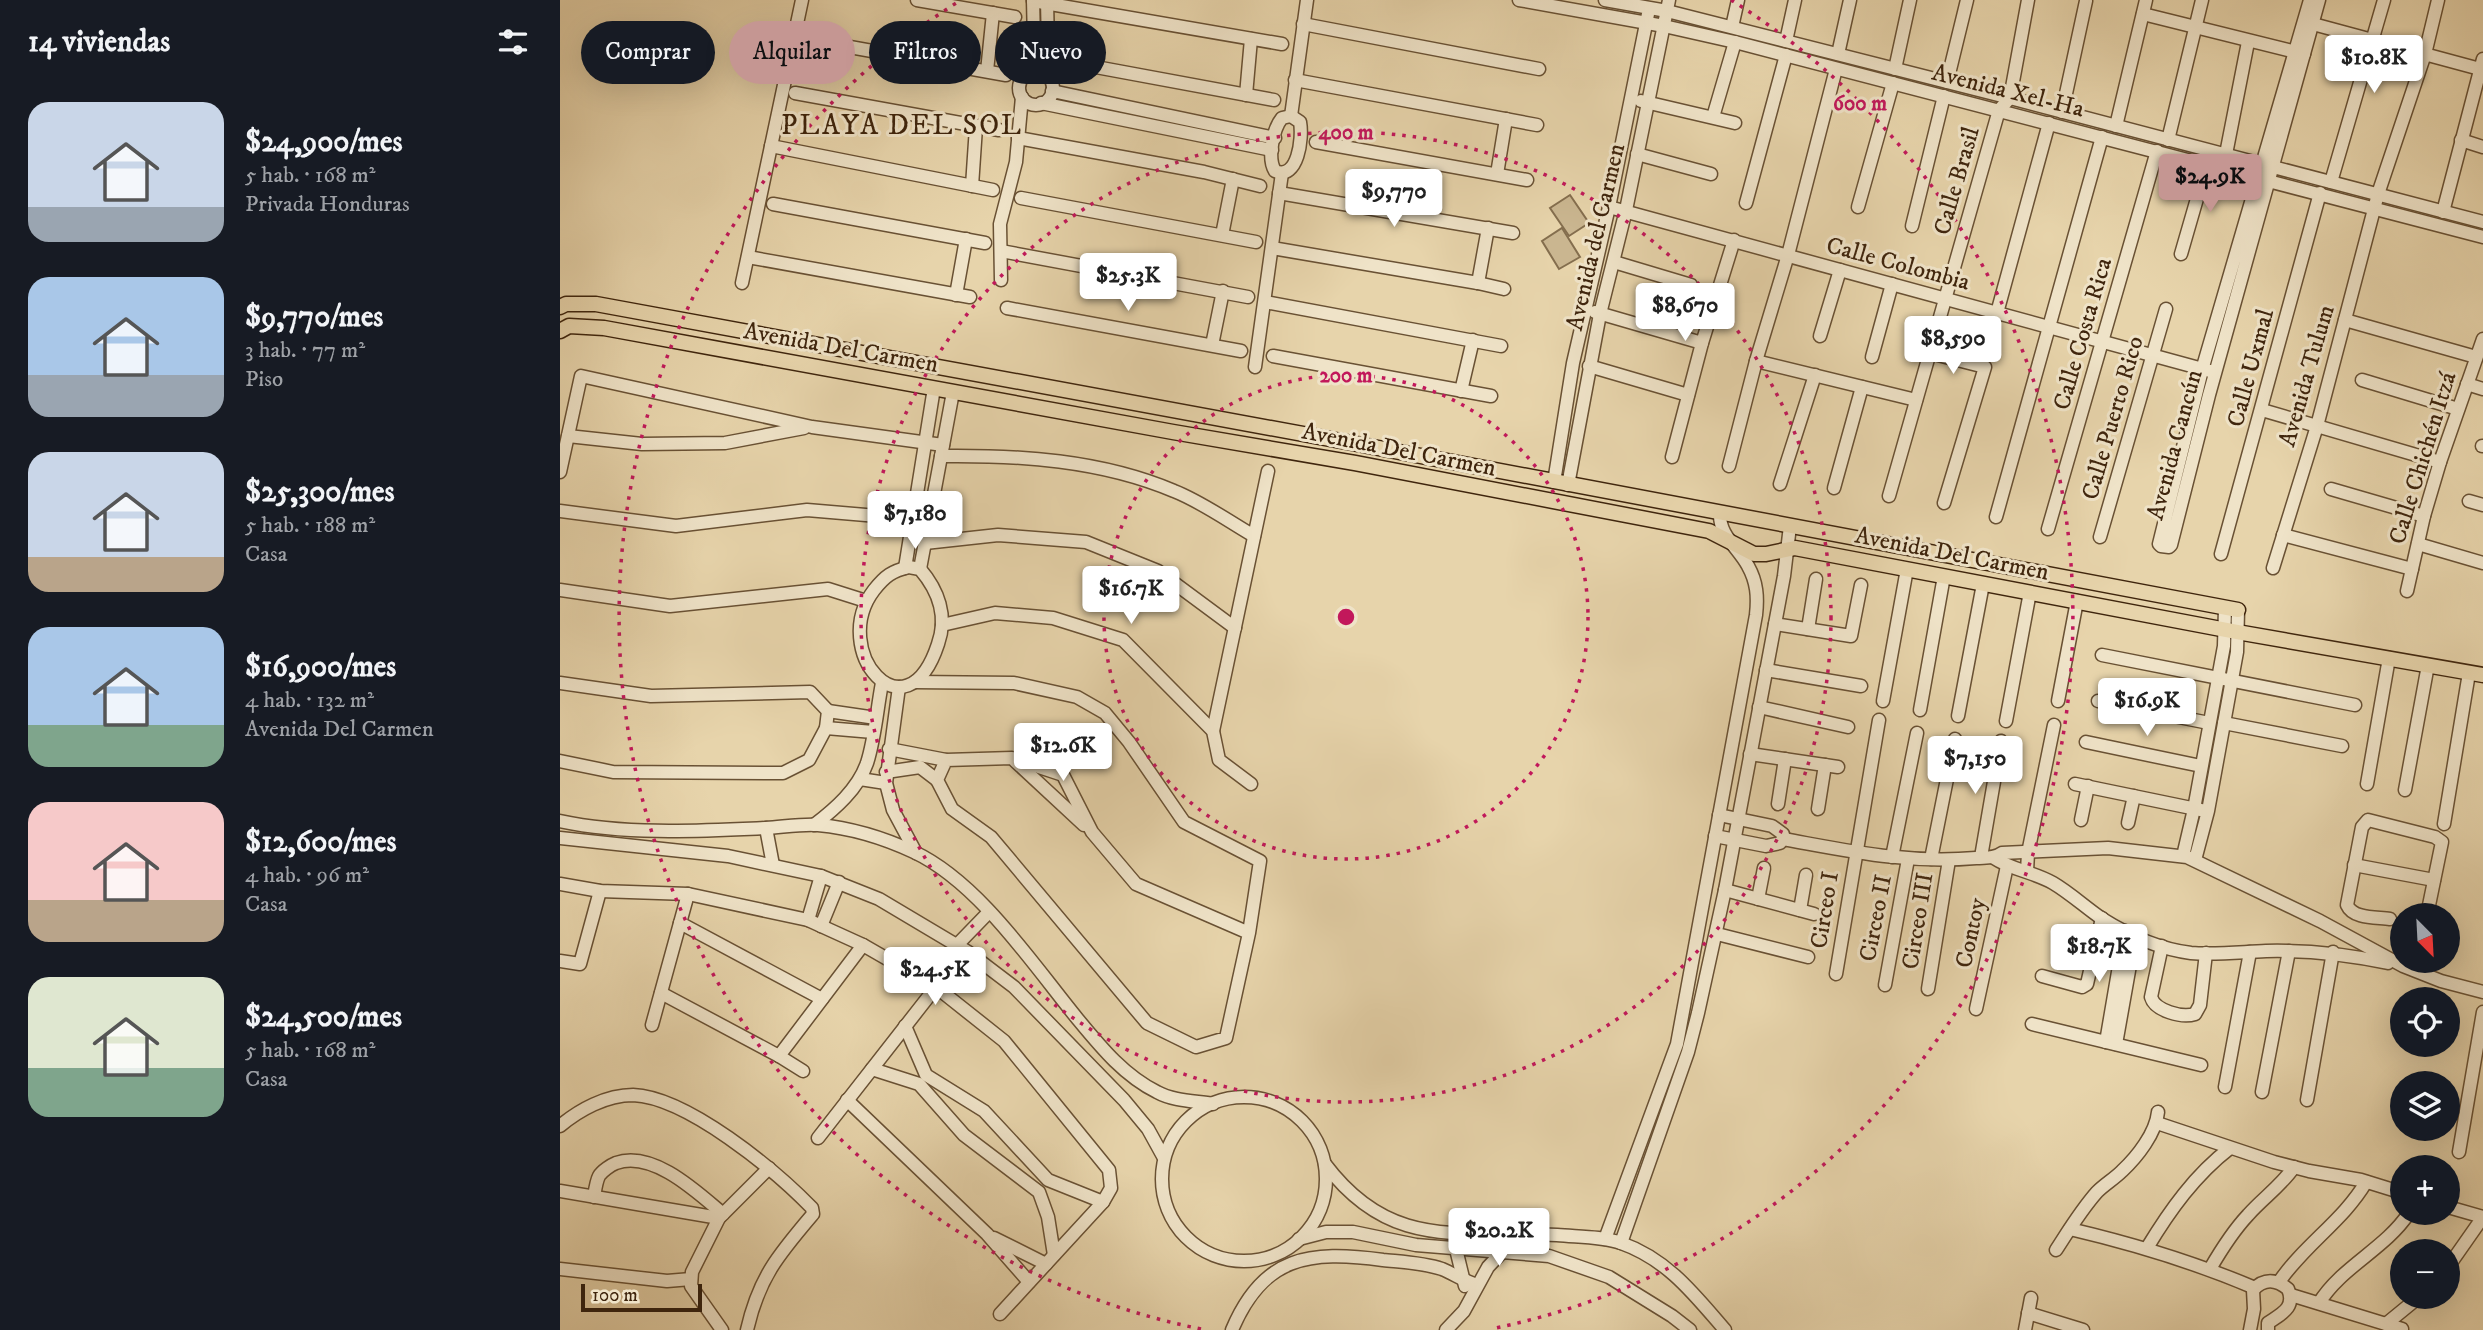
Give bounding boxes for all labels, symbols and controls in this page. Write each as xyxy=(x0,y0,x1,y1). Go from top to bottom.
chip: Comprar xyxy=(581,21,715,84)
chip: Alquilar xyxy=(729,21,855,84)
chip: Filtros xyxy=(869,21,981,84)
chip: Nuevo xyxy=(995,21,1106,84)
icon: filters xyxy=(494,23,532,61)
text: 14 viviendas xyxy=(28,24,170,61)
pin: $10.8K xyxy=(2317,36,2431,95)
text: $10.8K xyxy=(2341,43,2407,72)
street label: Avenida Xel-Ha xyxy=(1929,58,2088,125)
text: 600 m xyxy=(1833,91,1887,117)
district label: PLAYA DEL SOL xyxy=(781,108,1023,143)
text: 400 m xyxy=(1319,120,1374,146)
street label: Calle Brasil xyxy=(1927,123,1987,239)
text: $24,900/mes xyxy=(245,124,402,161)
icon: home xyxy=(84,130,168,214)
street label: Avenida del Carmen xyxy=(1560,140,1632,333)
pin: $24.9K xyxy=(2153,154,2267,214)
text: 5 hab. · 168 m² xyxy=(245,161,376,190)
text: $24.9K xyxy=(2175,162,2245,191)
pin: $9,770 xyxy=(1337,170,1451,229)
text: $9,770 xyxy=(1361,177,1427,206)
text: Privada Honduras xyxy=(245,190,410,219)
street label: Calle Colombia xyxy=(1823,230,1974,298)
pin: $25.3K xyxy=(1071,254,1185,313)
street label: Calle Costa Rica xyxy=(2047,254,2119,414)
text: $25.3K xyxy=(1096,261,1160,290)
pin: $8,670 xyxy=(1628,284,1742,343)
text: $8,670 xyxy=(1652,291,1718,320)
text: $9,770/mes xyxy=(245,299,383,336)
street label: Avenida Tulum xyxy=(2272,302,2342,450)
icon: home xyxy=(84,305,168,389)
street label: Calle Uxmal xyxy=(2221,305,2281,430)
street label: Avenida Del Carmen xyxy=(741,316,941,380)
pin: $8,590 xyxy=(1896,316,2010,376)
text: $8,590 xyxy=(1920,324,1986,353)
street label: Calle Puerto Rico xyxy=(2075,333,2151,503)
text: 3 hab. · 77 m² xyxy=(245,336,365,365)
text: 200 m xyxy=(1319,363,1373,389)
text: Piso xyxy=(245,365,283,394)
street label: Avenida Cancún xyxy=(2141,366,2210,523)
street label: Calle Chichén Itzá xyxy=(2383,367,2464,548)
street label: Avenida Del Carmen xyxy=(1299,416,1499,484)
text: $25,300/mes xyxy=(245,474,395,511)
icon: home xyxy=(84,480,168,564)
pin: $7,180 xyxy=(858,491,972,551)
text: $7,180 xyxy=(883,499,947,528)
text: 5 hab. · 188 m² xyxy=(245,511,375,540)
street label: Avenida Del Carmen xyxy=(1852,520,2052,588)
text: Casa xyxy=(245,540,288,569)
pin: $16.7K xyxy=(1074,566,1188,626)
text: $16.7K xyxy=(1098,574,1164,603)
centre of rings xyxy=(1334,605,1358,629)
text: $16,900/mes xyxy=(245,649,396,686)
icon: home xyxy=(84,655,168,739)
pin: $16.9K xyxy=(2090,678,2204,738)
text: 4 hab. · 132 m² xyxy=(245,686,374,715)
text: $16.9K xyxy=(2114,686,2180,715)
text: Avenida Del Carmen xyxy=(245,715,434,744)
pin: $12.6K xyxy=(1006,724,1120,783)
text: $12.6K xyxy=(1030,731,1096,760)
pin: $7,150 xyxy=(1918,736,2032,796)
text: $7,150 xyxy=(1944,744,2006,773)
text: $12,600/mes xyxy=(245,824,396,861)
icon: home xyxy=(84,830,168,914)
text: 4 hab. · 96 m² xyxy=(245,861,369,890)
street label: Circeo I xyxy=(1804,869,1846,951)
street label: Circeo III xyxy=(1896,870,1940,972)
street label: Circeo II xyxy=(1853,872,1899,964)
text: Casa xyxy=(245,890,288,919)
street label: Contoy xyxy=(1949,895,1993,971)
north arrow xyxy=(2390,903,2460,973)
map controls xyxy=(2390,903,2460,1309)
pin: $18.7K xyxy=(2042,925,2156,984)
text: $18.7K xyxy=(2067,932,2131,961)
pin: $24.5K xyxy=(878,948,992,1007)
text: $24.5K xyxy=(900,955,970,984)
button: locate xyxy=(2390,987,2460,1057)
text: $24,500/mes xyxy=(245,999,402,1036)
icon: home xyxy=(84,1005,168,1089)
text: 5 hab. · 168 m² xyxy=(245,1036,376,1065)
text: Casa xyxy=(245,1065,288,1094)
button: layers xyxy=(2390,1071,2460,1141)
button: + xyxy=(2390,1155,2460,1225)
pin: $20.2K xyxy=(1442,1208,1556,1268)
text: $20.2K xyxy=(1464,1216,1534,1245)
button: − xyxy=(2390,1239,2460,1309)
scale bar xyxy=(581,1281,702,1313)
text: 100 m xyxy=(592,1284,638,1307)

